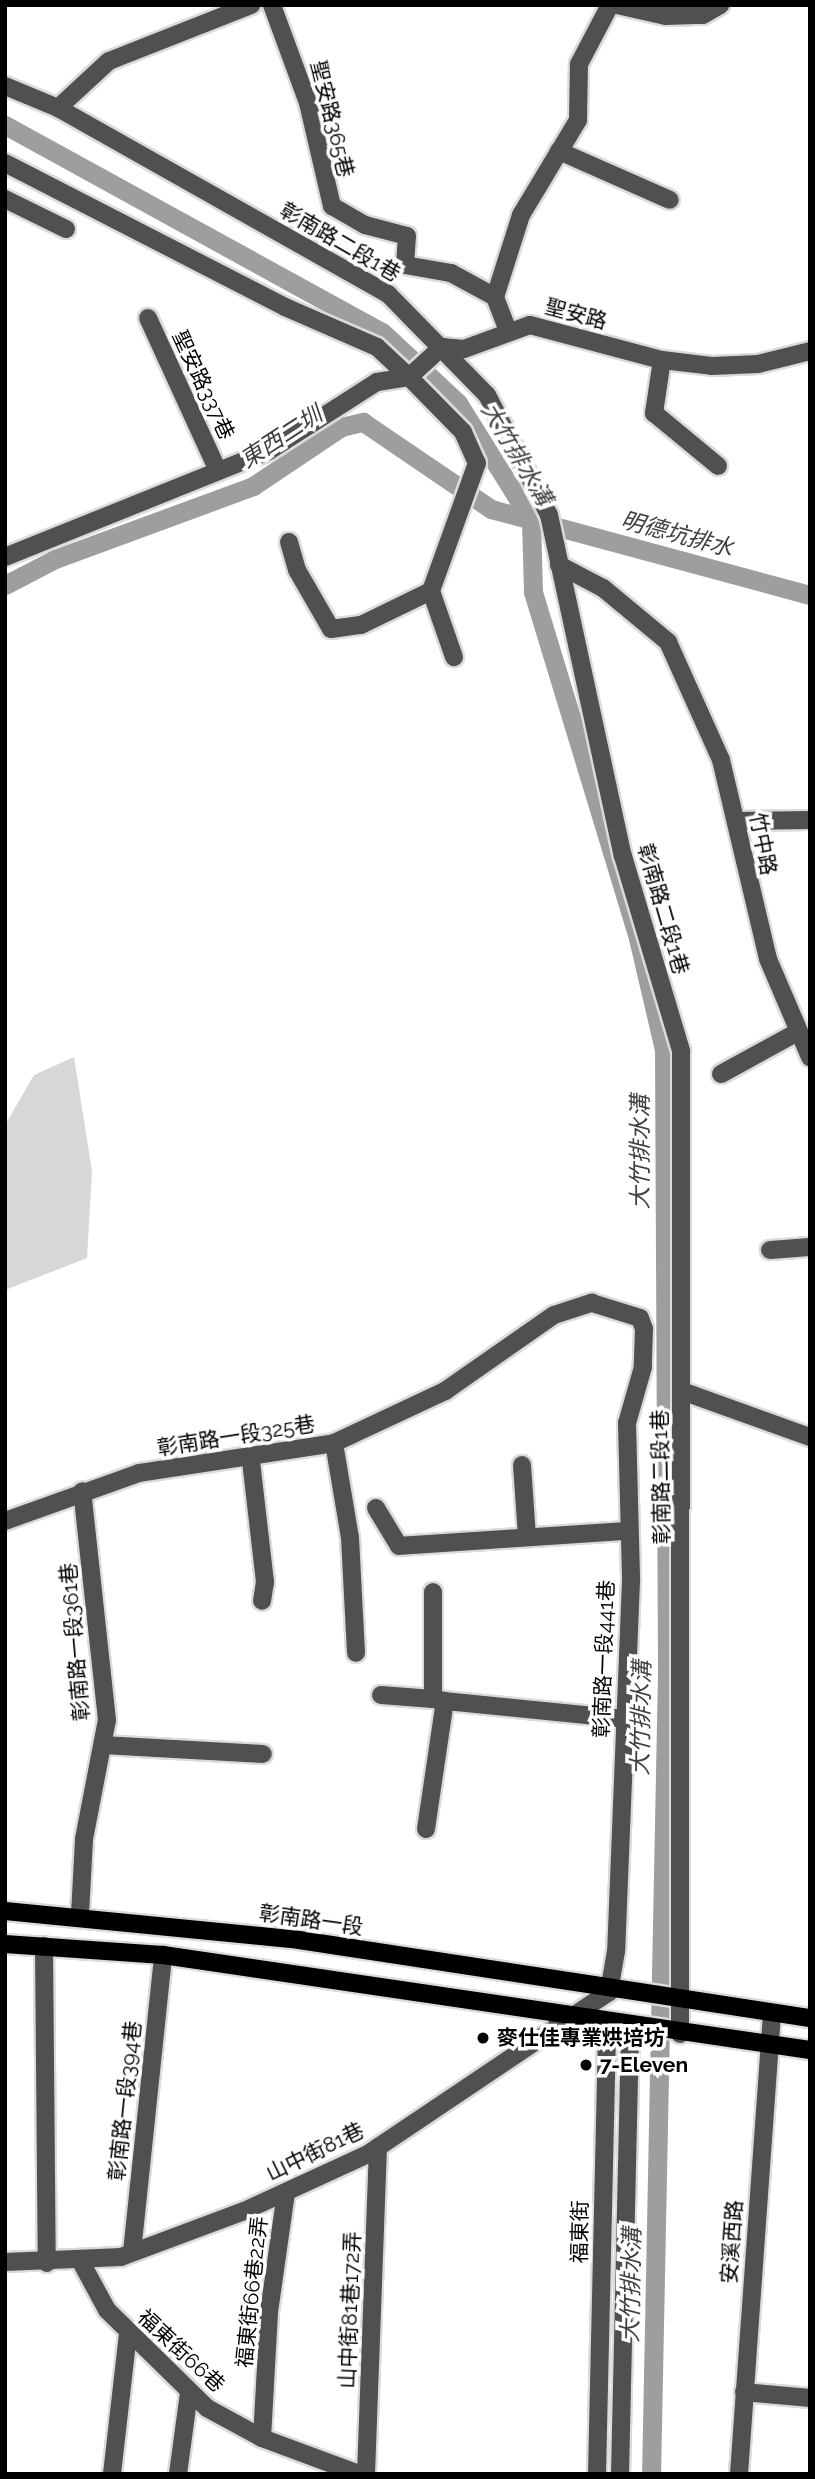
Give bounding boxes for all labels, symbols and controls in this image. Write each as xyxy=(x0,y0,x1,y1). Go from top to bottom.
street label: 聖安路365巷 xyxy=(305,58,359,180)
street label: 彰南路二段1巷 xyxy=(275,197,405,287)
street label: 聖安路 xyxy=(542,294,610,334)
street label: 聖安路337巷 xyxy=(167,326,239,444)
water label: 大竹排水溝 xyxy=(476,398,558,510)
water label: 東西二圳 xyxy=(235,400,327,474)
water label: 明德坑排水 xyxy=(618,506,736,562)
street label: 竹中路 xyxy=(745,811,781,877)
street label: 彰南路二段1巷 xyxy=(632,841,694,977)
water label: 大竹排水溝 xyxy=(626,1095,654,1209)
street label: 彰南路二段1巷 xyxy=(647,1409,675,1545)
street label: 彰南路一段325巷 xyxy=(155,1411,317,1461)
street label: 彰南路一段361巷 xyxy=(56,1562,94,1722)
street label: 彰南路一段441巷 xyxy=(589,1580,619,1738)
water label: 大竹排水溝 xyxy=(626,1660,656,1776)
street label: 彰南路一段 xyxy=(257,1900,365,1940)
street label: 彰南路一段394巷 xyxy=(104,2020,146,2182)
place label: 麥仕佳專業烘培坊 xyxy=(497,2025,665,2051)
marker: 麥仕佳專業烘培坊 xyxy=(475,2030,491,2046)
place label: 7-Eleven xyxy=(600,2052,688,2078)
marker: 7-Eleven xyxy=(578,2057,594,2073)
street label: 山中街81巷 xyxy=(262,2118,368,2186)
street label: 安溪西路 xyxy=(717,2199,747,2285)
street label: 福東街 xyxy=(567,2200,593,2264)
street label: 福東街66巷22弄 xyxy=(232,2215,272,2369)
water label: 大竹排水溝 xyxy=(616,2227,646,2343)
street label: 山中街81巷172弄 xyxy=(335,2231,365,2389)
street label: 福東街66巷 xyxy=(132,2305,230,2397)

